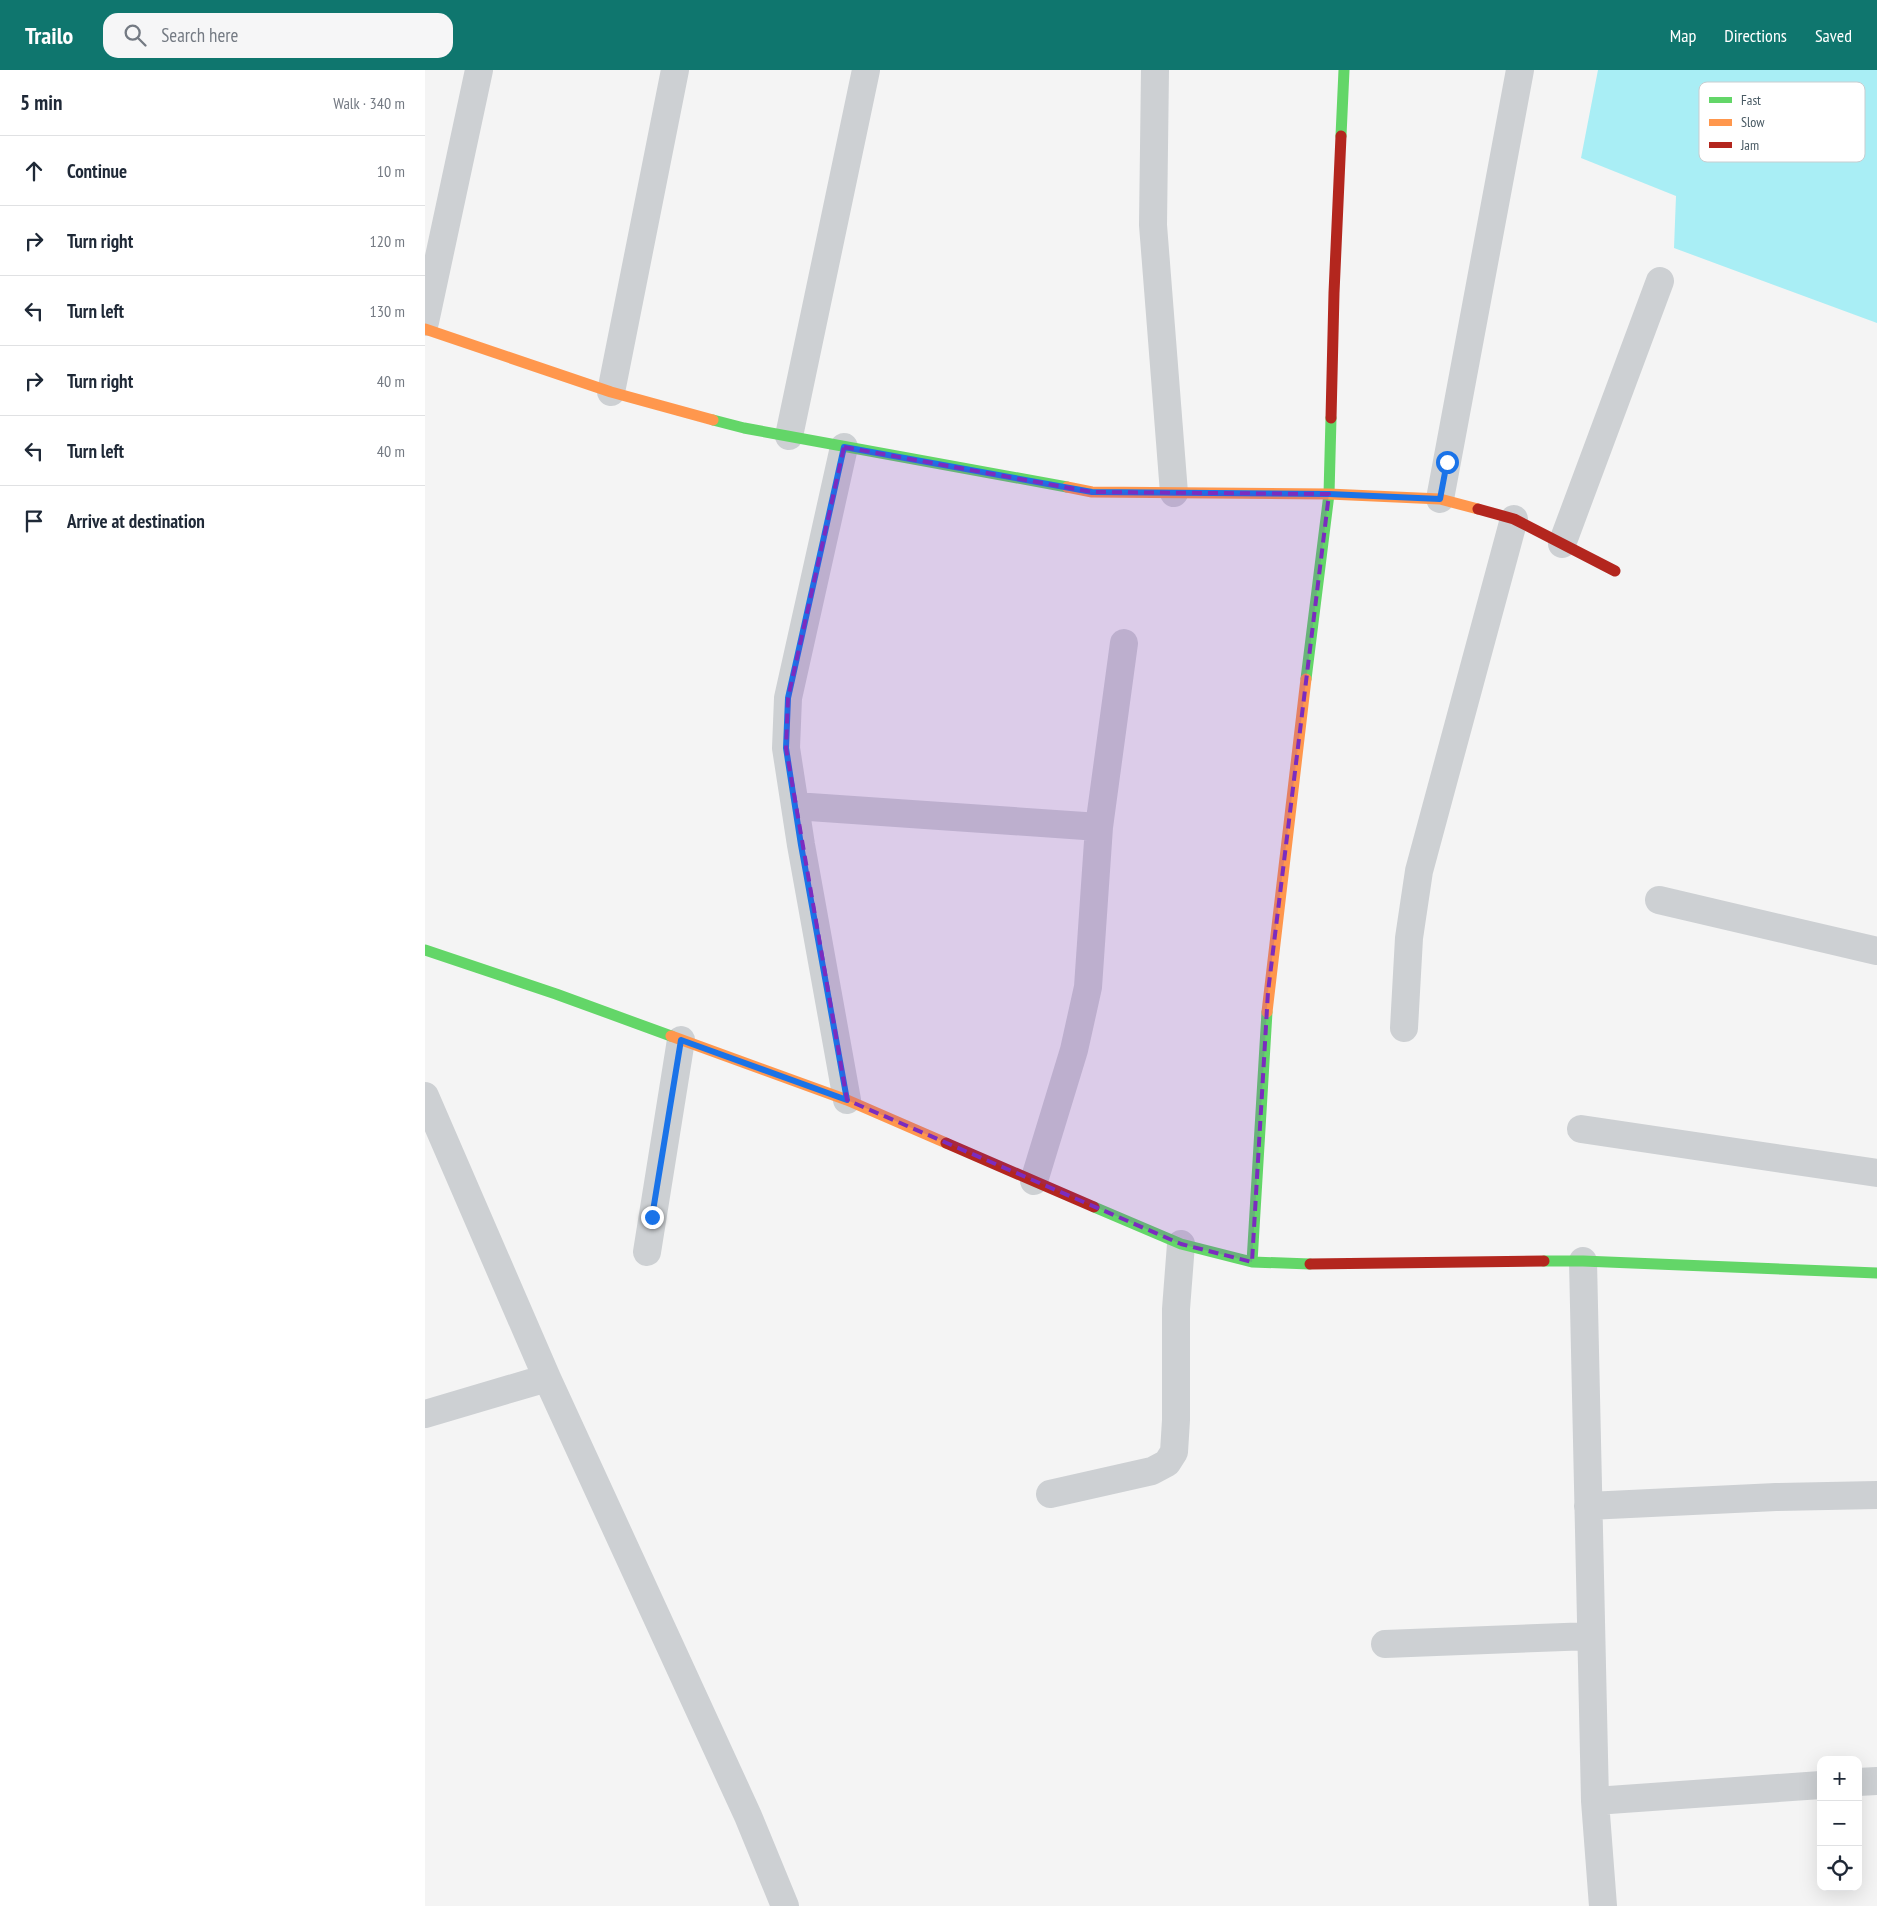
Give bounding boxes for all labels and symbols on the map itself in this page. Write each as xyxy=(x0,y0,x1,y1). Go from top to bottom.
legend xyxy=(1699,82,1865,162)
text: Fast xyxy=(1741,91,1761,109)
text: Slow xyxy=(1741,113,1765,131)
text: Jam xyxy=(1740,136,1759,154)
route start xyxy=(1436,451,1459,474)
route end xyxy=(641,1206,664,1229)

